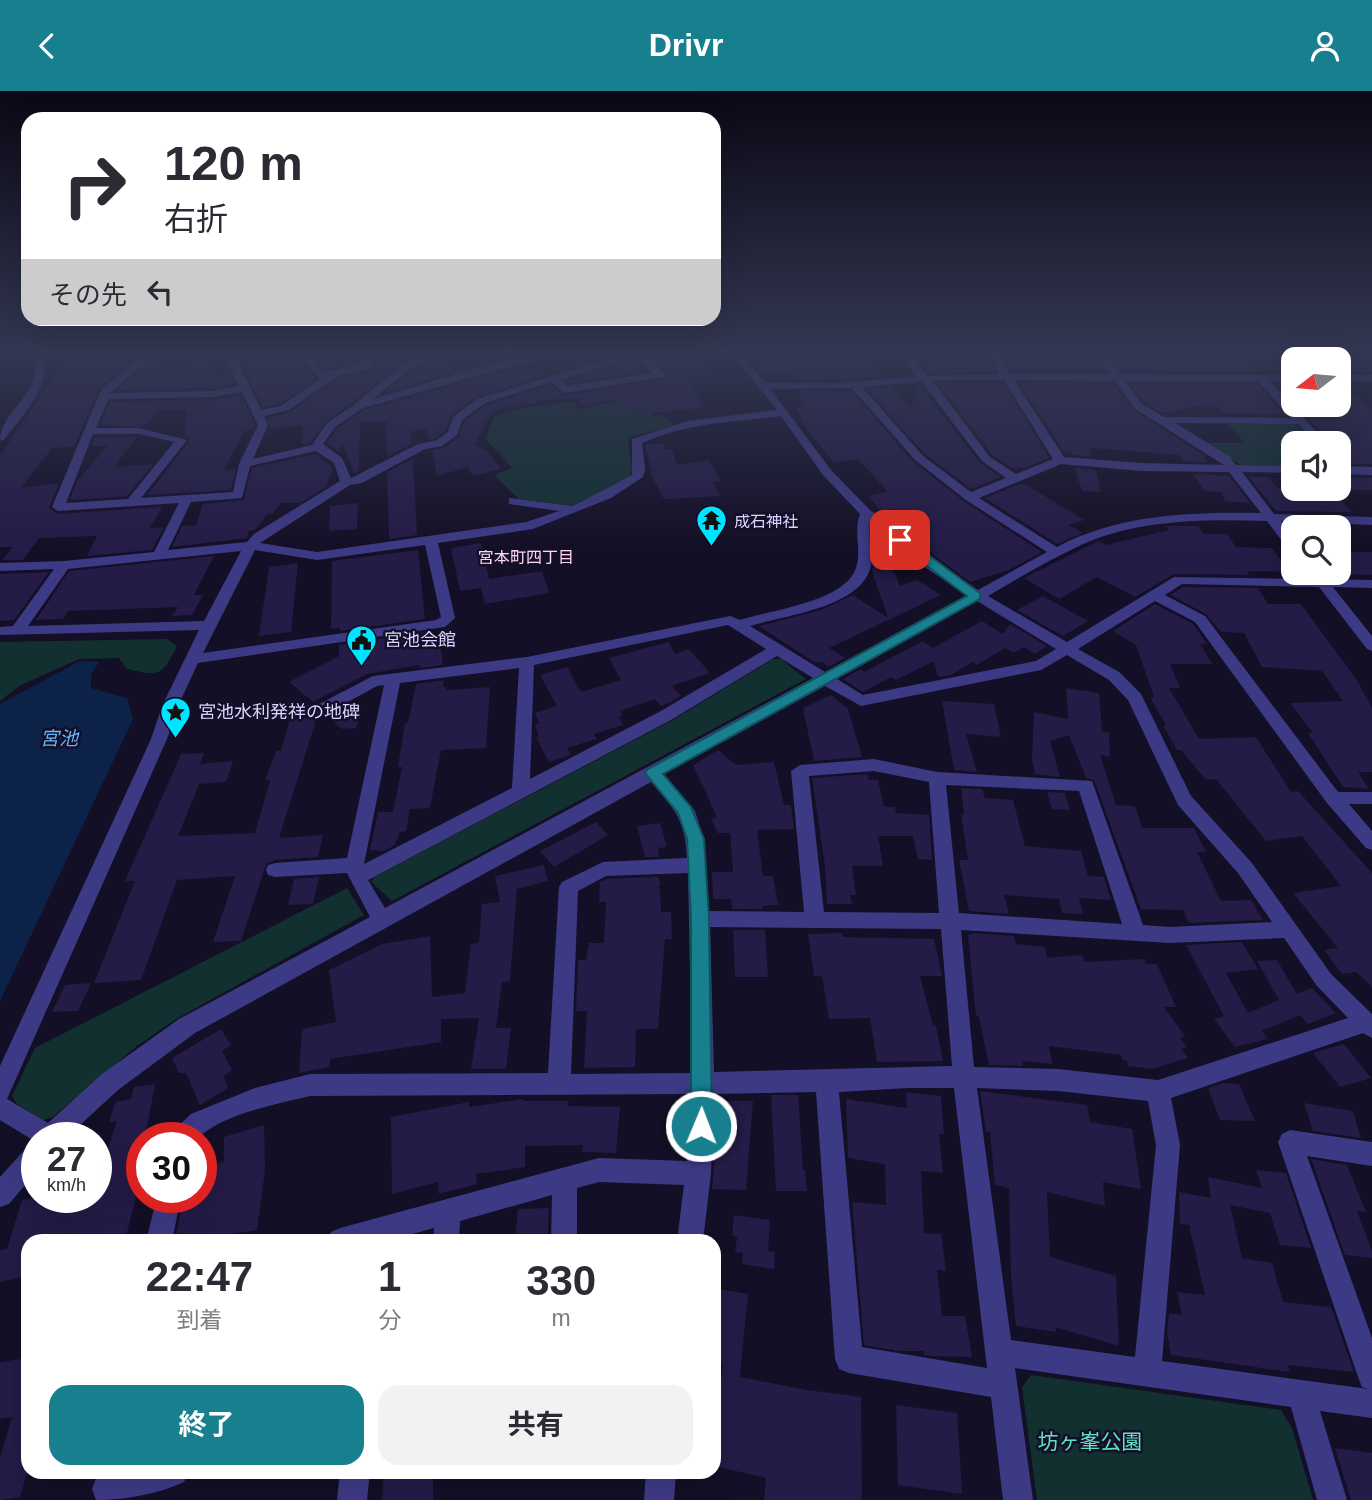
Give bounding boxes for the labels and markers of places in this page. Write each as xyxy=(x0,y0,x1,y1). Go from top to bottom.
temple icon: 成石神社 xyxy=(694,504,728,548)
pin xyxy=(870,510,930,570)
place label: 成石神社 xyxy=(734,513,798,530)
public building icon: 宮池会館 xyxy=(344,623,378,667)
place label: 宮池会館 xyxy=(384,630,456,650)
place icon: 宮池水利発祥の地碑 xyxy=(158,695,192,739)
place label: 宮池水利発祥の地碑 xyxy=(198,702,360,722)

